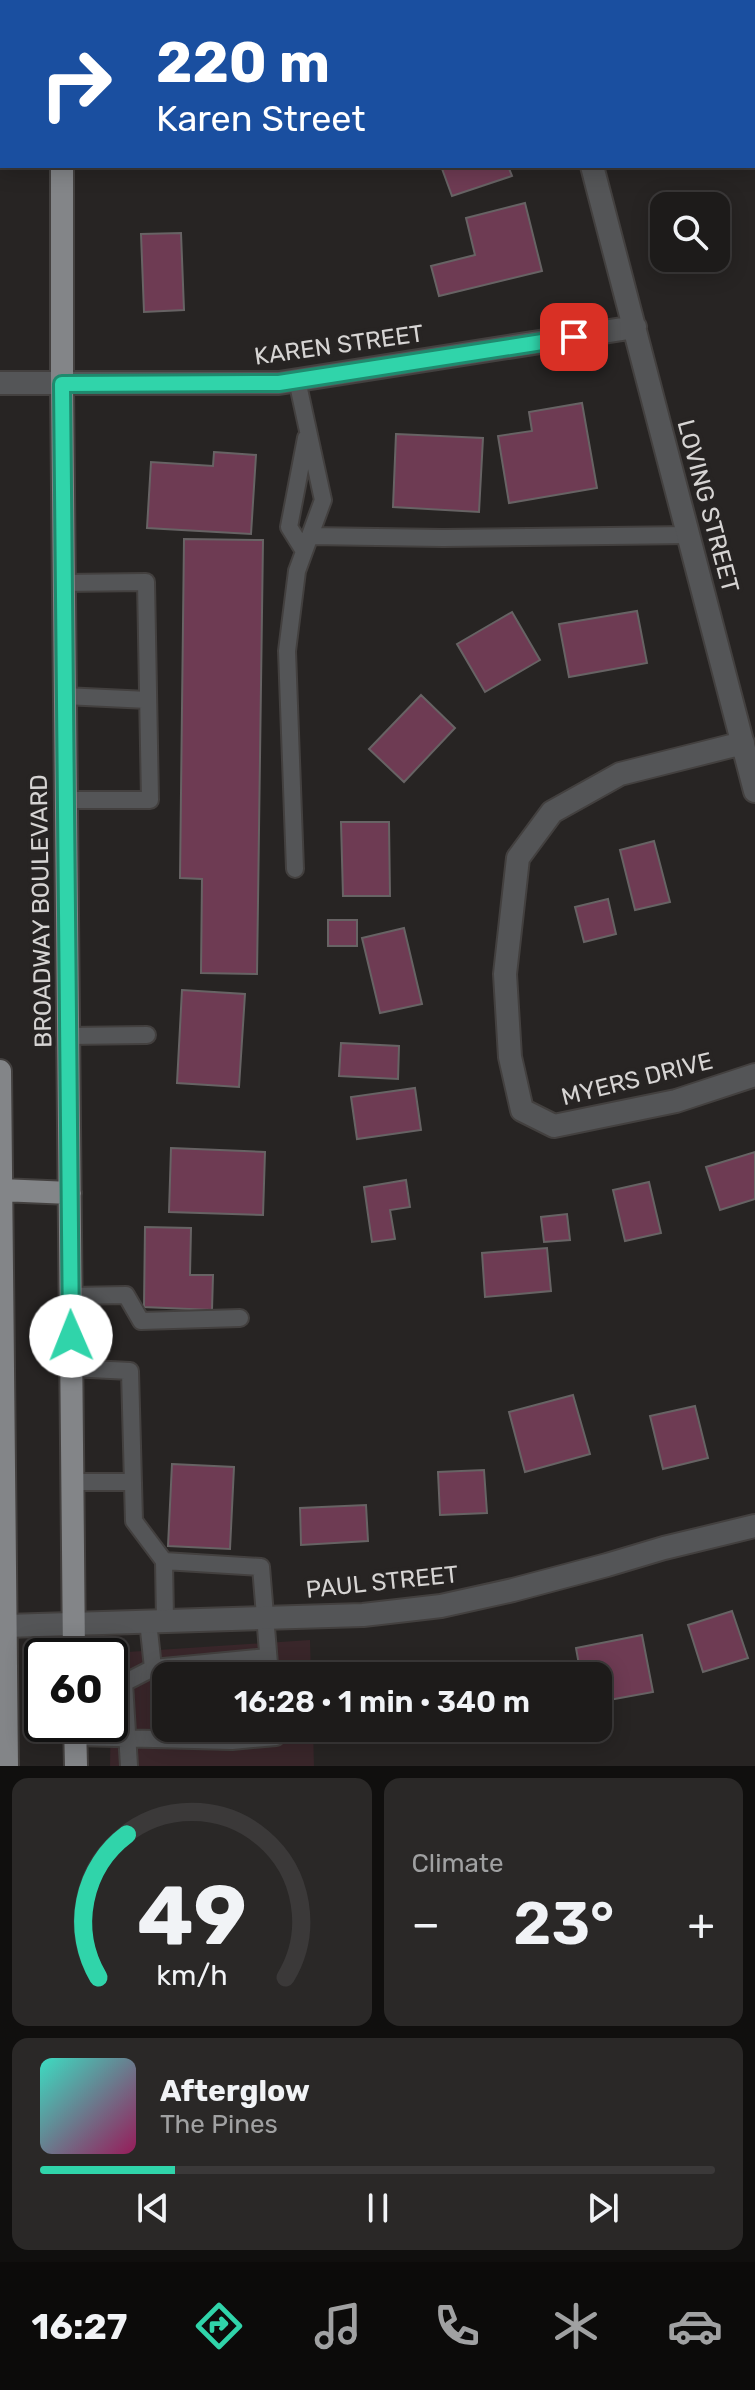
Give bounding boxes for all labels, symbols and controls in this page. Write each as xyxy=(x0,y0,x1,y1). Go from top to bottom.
text: 220 m xyxy=(156,30,330,96)
icon: right xyxy=(24,32,128,136)
text: Karen Street xyxy=(156,97,365,140)
map controls xyxy=(650,192,730,272)
button: search xyxy=(650,192,730,272)
pin xyxy=(540,303,608,371)
icon: arrive xyxy=(552,315,596,359)
street label: KAREN STREET xyxy=(253,319,426,371)
street label: LOVING STREET xyxy=(671,417,745,595)
street label: BROADWAY BOULEVARD xyxy=(25,774,57,1048)
street label: MYERS DRIVE xyxy=(559,1047,715,1111)
position arrow xyxy=(29,1294,113,1378)
street label: PAUL STREET xyxy=(304,1560,460,1604)
speed limit sign: 60 xyxy=(24,1638,128,1742)
text: 16:28 · 1 min · 340 m xyxy=(234,1684,530,1720)
text: Climate xyxy=(412,1848,504,1879)
text: 49 xyxy=(137,1866,247,1965)
text: 23° xyxy=(513,1888,614,1959)
text: − xyxy=(412,1898,440,1950)
text: + xyxy=(688,1898,715,1950)
text: km/h xyxy=(156,1958,227,1992)
text: Afterglow xyxy=(160,2073,310,2109)
text: The Pines xyxy=(160,2109,278,2140)
icon: previous xyxy=(131,2186,175,2230)
icon: pause xyxy=(356,2186,400,2230)
icon: next xyxy=(581,2186,625,2230)
icon: directions xyxy=(191,2298,247,2354)
icon: music xyxy=(310,2298,366,2354)
icon: phone xyxy=(429,2298,485,2354)
icon: climate xyxy=(548,2298,604,2354)
icon: car xyxy=(667,2298,723,2354)
text: 16:27 xyxy=(32,2305,127,2348)

